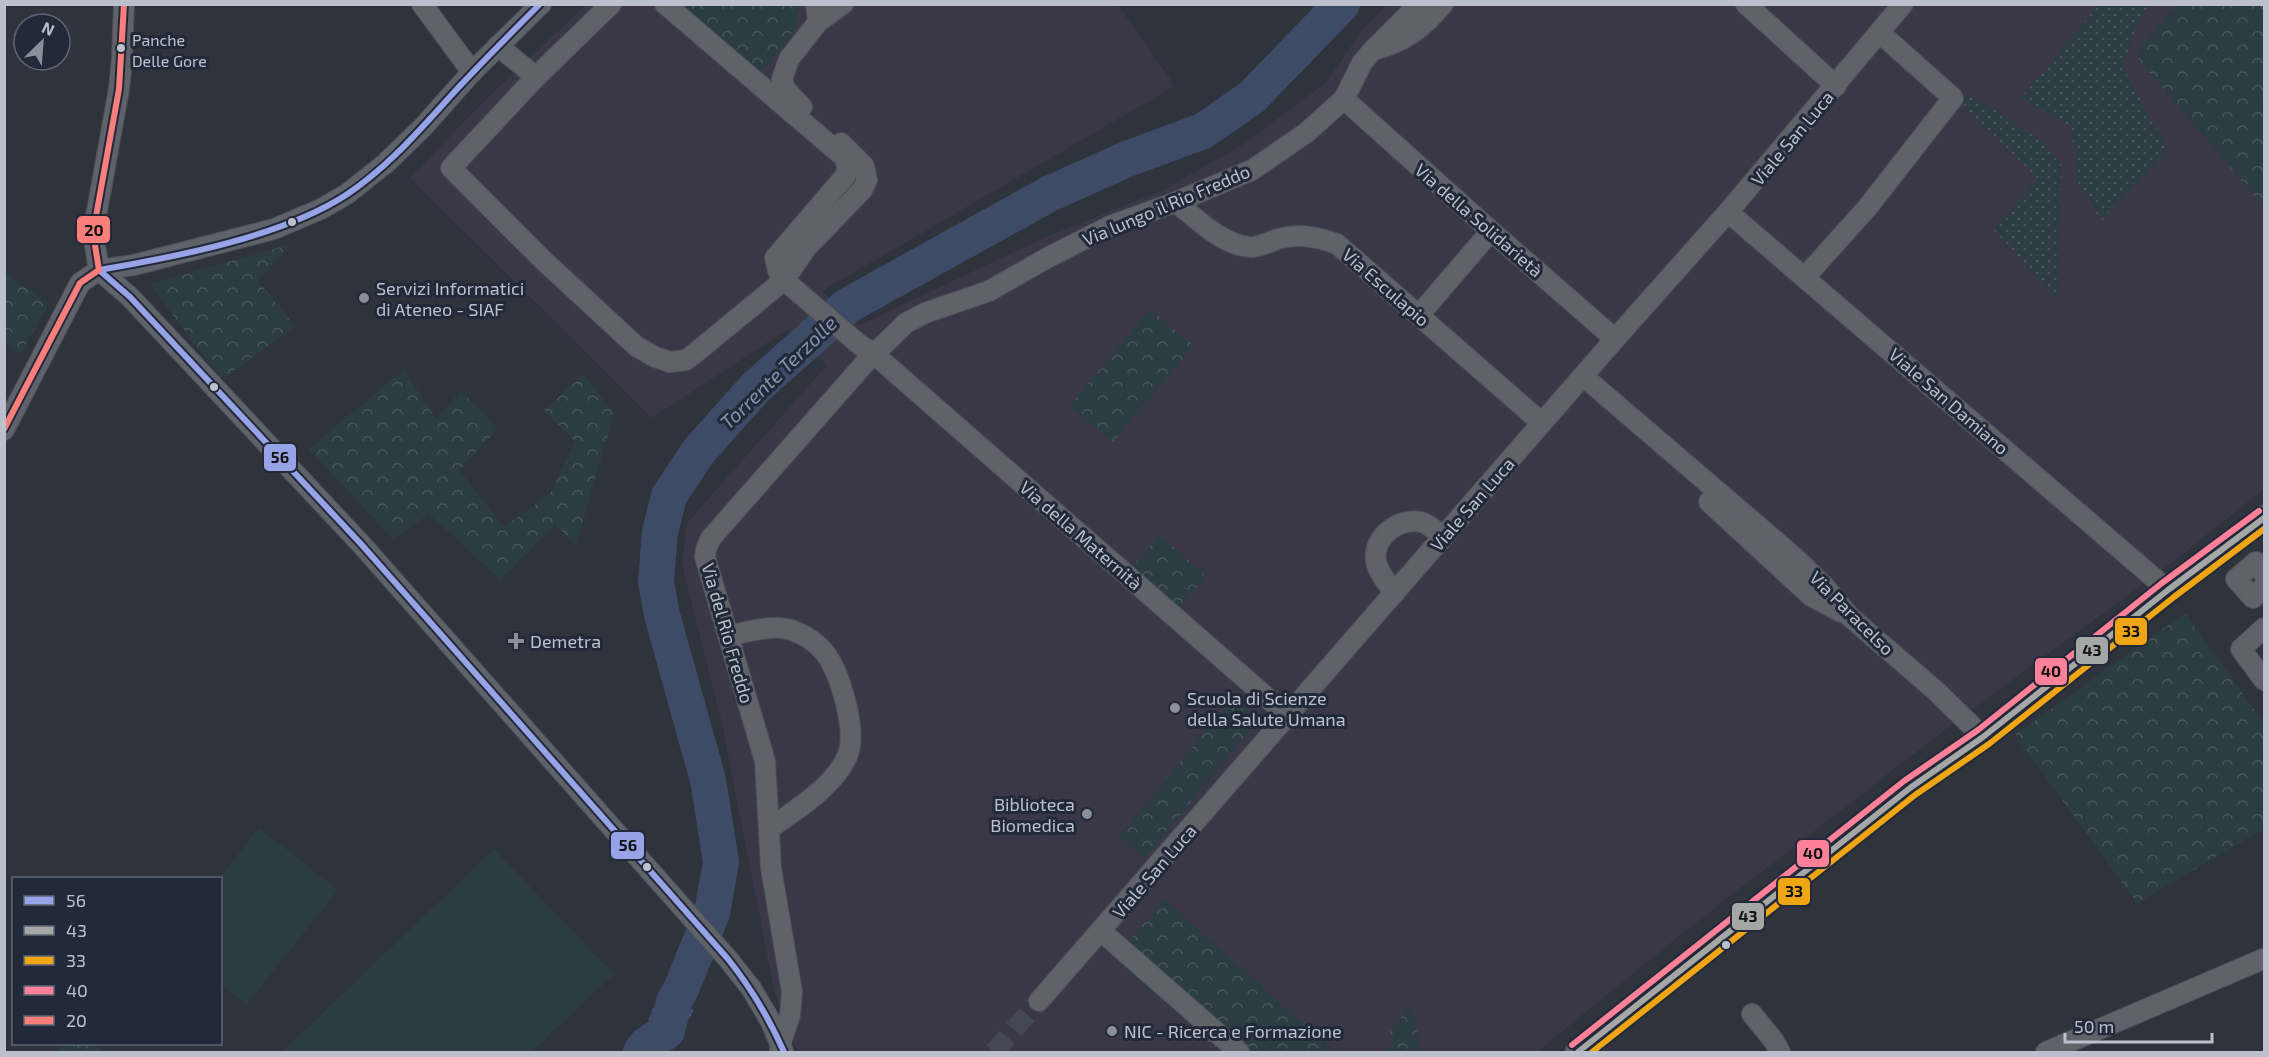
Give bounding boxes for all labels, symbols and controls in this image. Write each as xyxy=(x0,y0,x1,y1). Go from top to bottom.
north arrow xyxy=(12,12,72,72)
text: N xyxy=(39,17,58,39)
place label: Panche Delle Gore xyxy=(132,30,207,70)
marker: Panche Delle Gore xyxy=(115,42,127,54)
street label: Viale San Luca xyxy=(1746,86,1838,190)
street label: Via della Solidarietà xyxy=(1411,158,1547,282)
street label: Via lungo il Rio Freddo xyxy=(1079,160,1253,250)
line badge: 20 xyxy=(76,215,111,244)
unlabelled marker xyxy=(286,216,298,228)
text: 20 xyxy=(84,220,104,239)
street label: Via Esculapio xyxy=(1338,243,1434,331)
place label: Servizi Informatici di Ateneo - SIAF xyxy=(376,277,524,320)
marker: Servizi Informatici di Ateneo - SIAF xyxy=(357,291,371,305)
water label: Torrente Terzolle xyxy=(715,310,841,434)
street label: Viale San Damiano xyxy=(1885,343,2013,459)
unlabelled marker xyxy=(208,381,220,393)
line badge: 56 xyxy=(263,443,297,472)
text: 56 xyxy=(271,447,289,466)
street label: Viale San Luca xyxy=(1425,453,1519,555)
street label: Via della Maternità xyxy=(1015,476,1147,594)
street label: Via del Rio Freddo xyxy=(697,560,759,706)
street label: Via Paracelso xyxy=(1805,566,1899,660)
line badge: 33 xyxy=(2114,617,2148,646)
text: 33 xyxy=(2122,621,2140,640)
place label: Demetra xyxy=(530,630,601,652)
marker: Demetra xyxy=(507,632,525,650)
line badge: 43 xyxy=(2075,636,2109,665)
text: 43 xyxy=(2082,640,2102,659)
line badge: 40 xyxy=(2034,657,2068,686)
text: 40 xyxy=(2041,661,2061,680)
place label: Scuola di Scienze della Salute Umana xyxy=(1187,687,1346,730)
marker: Scuola di Scienze della Salute Umana xyxy=(1168,701,1182,715)
place label: Biblioteca Biomedica xyxy=(990,793,1075,836)
marker: Biblioteca Biomedica xyxy=(1080,807,1094,821)
street label: Viale San Luca xyxy=(1107,820,1201,922)
line badge: 56 xyxy=(610,831,645,860)
text: 56 xyxy=(619,835,637,854)
line badge: 40 xyxy=(1796,839,1830,868)
text: 40 xyxy=(1803,843,1823,862)
unlabelled marker xyxy=(641,861,653,873)
legend xyxy=(12,877,222,1045)
line badge: 33 xyxy=(1777,877,1811,906)
text: 33 xyxy=(1785,881,1803,900)
text: 56 xyxy=(66,889,86,911)
line badge: 43 xyxy=(1731,902,1765,931)
text: 43 xyxy=(1738,906,1758,925)
text: 43 xyxy=(66,919,87,941)
unlabelled marker xyxy=(1720,939,1732,951)
text: 33 xyxy=(66,949,86,971)
text: 40 xyxy=(66,979,88,1001)
scale bar xyxy=(2065,1006,2212,1044)
text: 20 xyxy=(66,1009,87,1031)
text: 50 m xyxy=(2074,1015,2114,1037)
place label: NIC - Ricerca e Formazione xyxy=(1124,1020,1342,1042)
marker: NIC - Ricerca e Formazione xyxy=(1105,1024,1119,1038)

